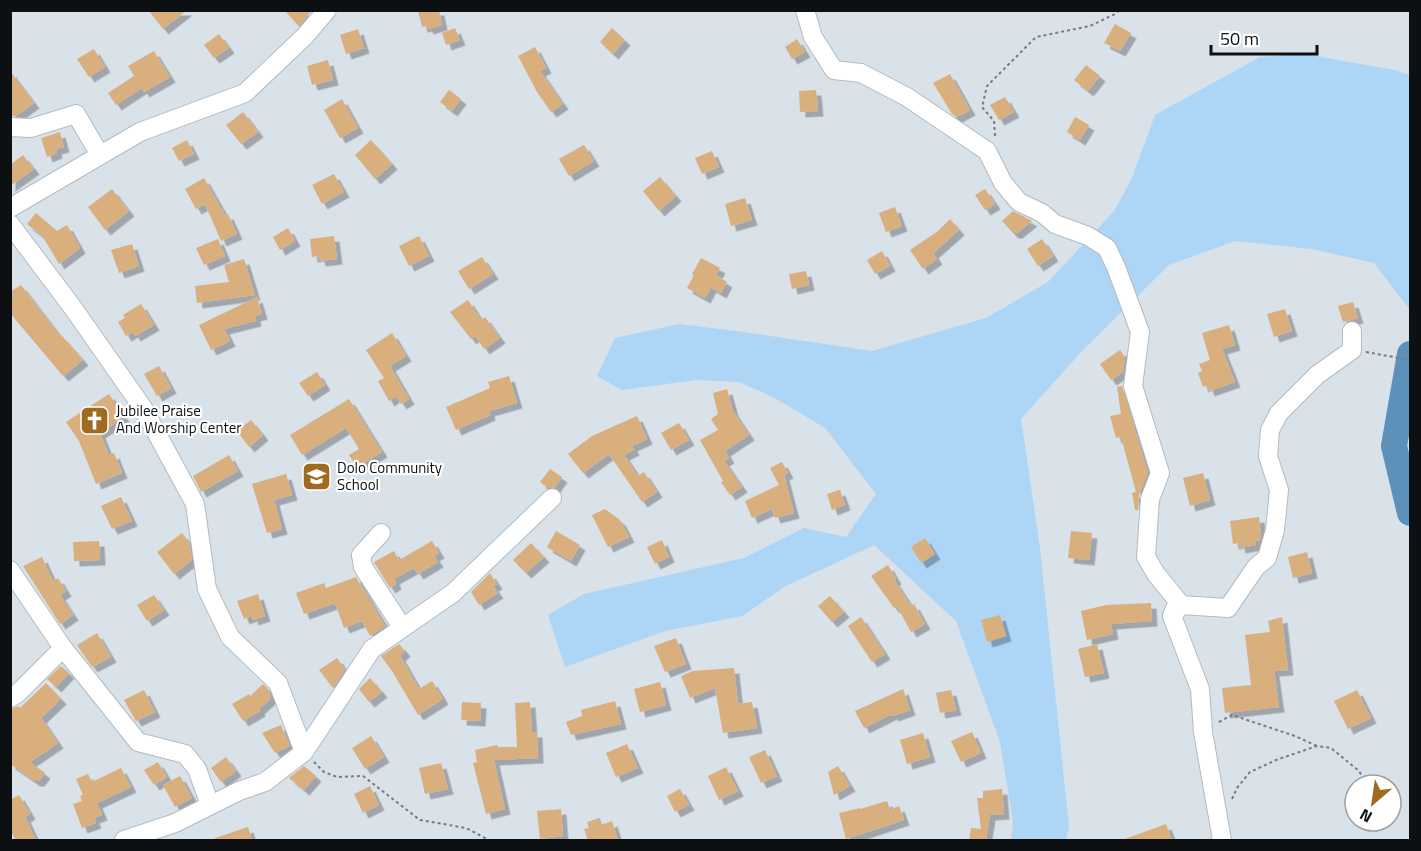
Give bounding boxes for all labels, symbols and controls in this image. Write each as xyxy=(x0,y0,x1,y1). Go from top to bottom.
scale bar xyxy=(1211,18,1318,56)
text: 50 m xyxy=(1220,25,1259,52)
place label: Jubilee Praise And Worship Center xyxy=(116,399,241,439)
church icon: Jubilee Praise And Worship Center xyxy=(79,404,111,436)
place label: Dolo Community School xyxy=(337,456,442,496)
school or university icon: Dolo Community School xyxy=(300,461,332,493)
north arrow xyxy=(1343,773,1403,833)
text: N xyxy=(1355,803,1376,829)

